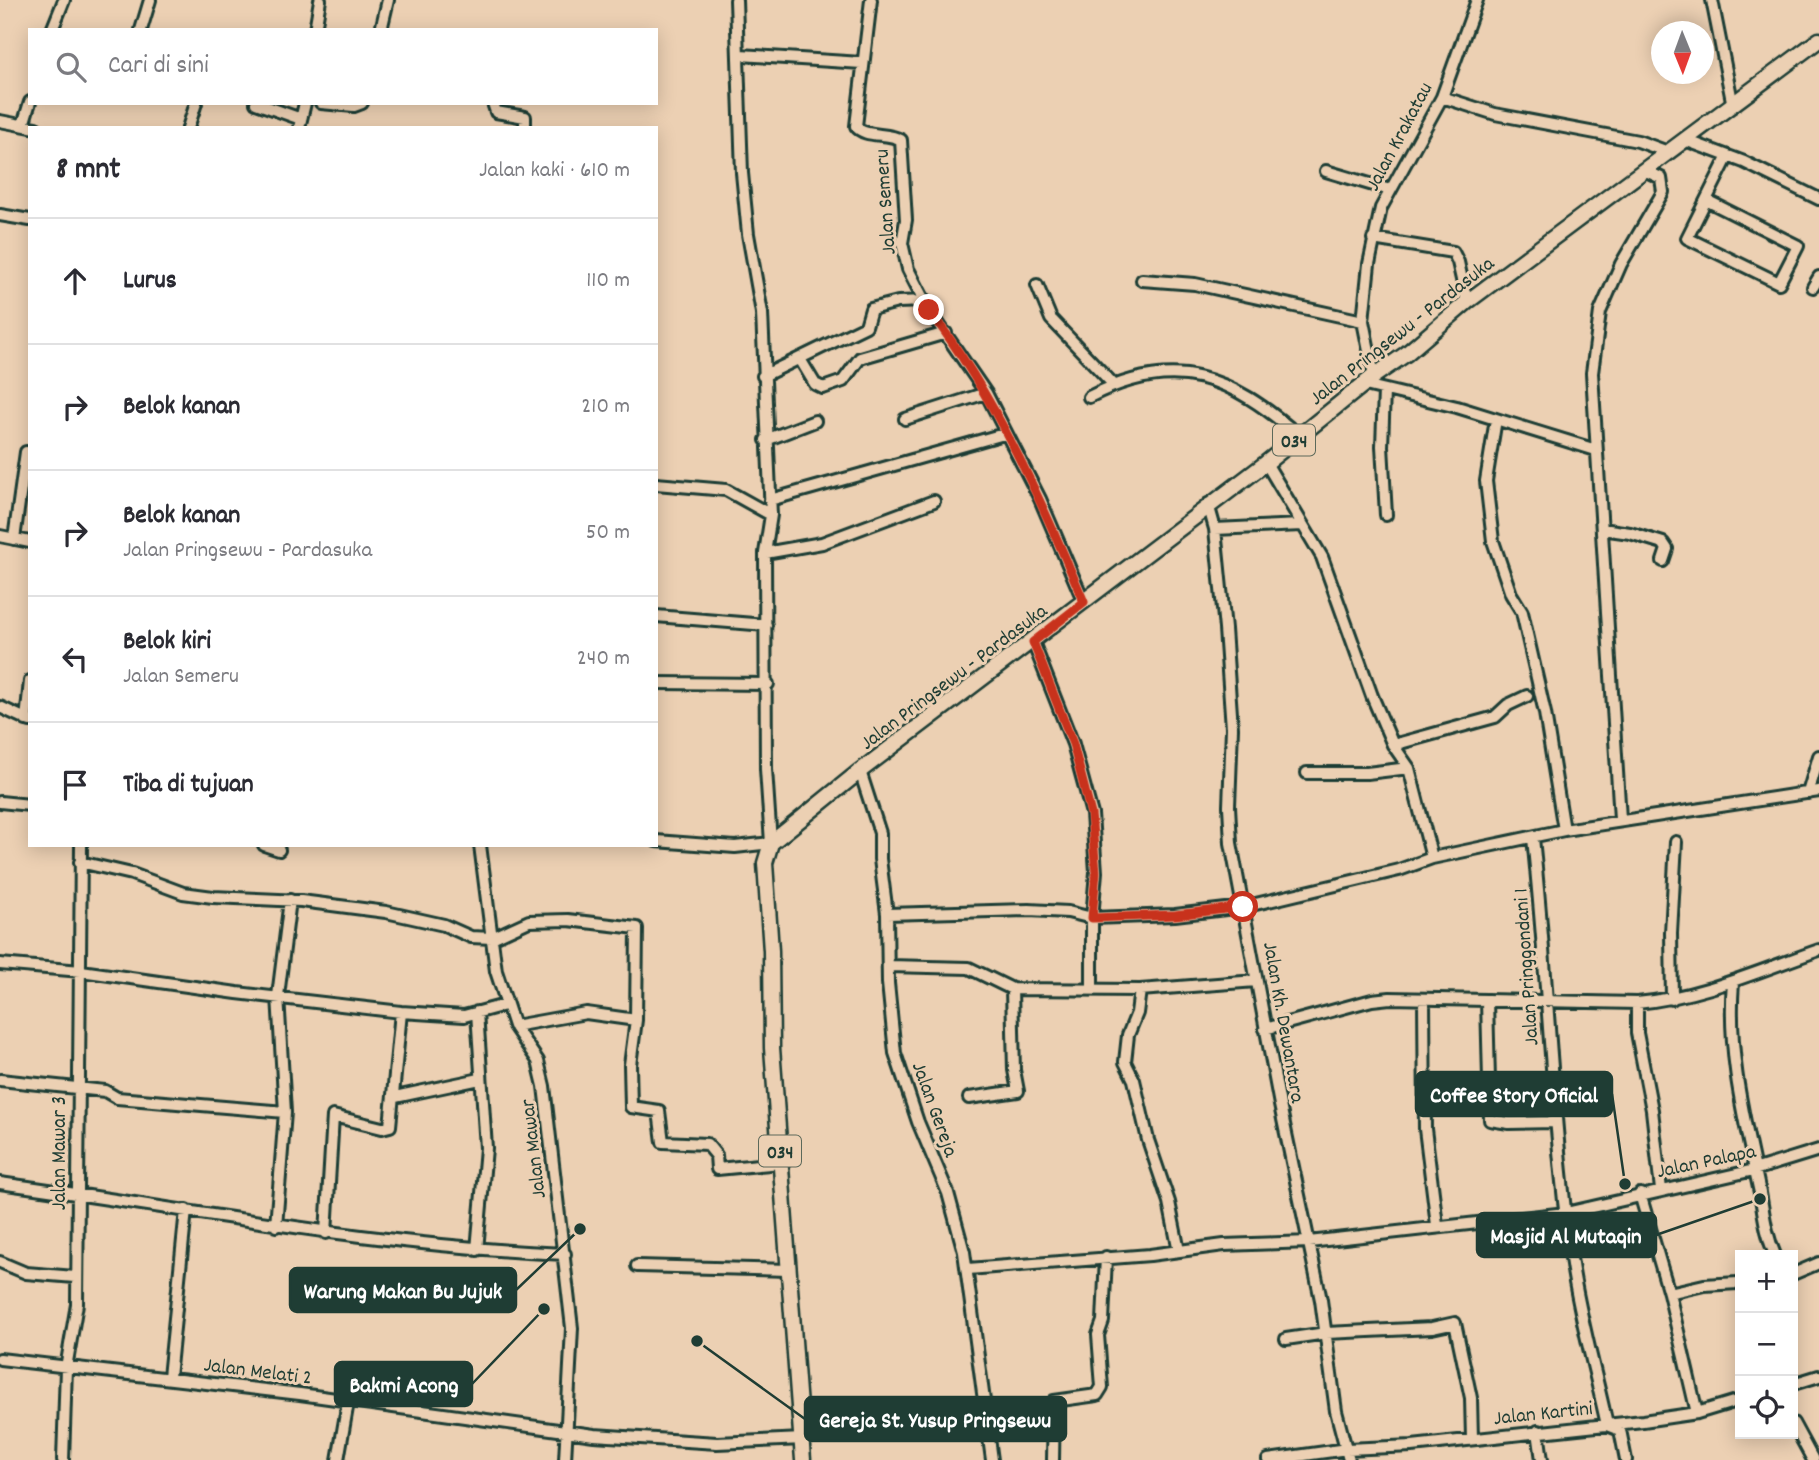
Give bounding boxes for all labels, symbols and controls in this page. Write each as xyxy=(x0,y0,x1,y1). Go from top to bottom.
north arrow xyxy=(1651,21,1714,84)
search box xyxy=(28,28,658,105)
icon: search xyxy=(52,48,90,86)
text: Cari di sini xyxy=(108,48,209,85)
street label: Jalan Krakatau xyxy=(1359,78,1442,197)
street label: Jalan Semeru xyxy=(868,148,906,256)
text: 8 mnt xyxy=(56,150,120,193)
text: Jalan kaki · 610 m xyxy=(479,155,630,188)
street label: Jalan Pringsewu - Pardasuka xyxy=(1304,250,1503,414)
icon: ahead xyxy=(56,262,94,300)
text: Lurus xyxy=(123,263,177,300)
text: 110 m xyxy=(586,265,630,298)
route end xyxy=(913,294,944,325)
icon: right xyxy=(56,388,94,426)
text: Belok kanan xyxy=(123,389,240,426)
text: 210 m xyxy=(581,391,630,424)
road number: 034 xyxy=(1273,424,1315,456)
text: Belok kanan xyxy=(123,498,240,535)
icon: right xyxy=(56,514,94,552)
text: 50 m xyxy=(586,517,630,550)
text: Jalan Pringsewu - Pardasuka xyxy=(123,535,372,568)
street label: Jalan Pringsewu - Pardasuka xyxy=(855,597,1056,759)
text: Belok kiri xyxy=(123,624,211,661)
icon: left xyxy=(56,640,94,678)
text: 240 m xyxy=(577,643,630,676)
text: Jalan Semeru xyxy=(123,661,239,694)
icon: arrive xyxy=(56,766,94,804)
text: Tiba di tujuan xyxy=(123,767,254,804)
street label: Jalan Pringgondani 1 xyxy=(1508,887,1548,1047)
route start xyxy=(1227,891,1258,922)
street label: Jalan Kh. Dewantara xyxy=(1253,940,1311,1106)
street label: Jalan Gereja xyxy=(902,1058,965,1163)
callout: Coffee Story Oficial xyxy=(1416,1072,1612,1116)
text: Coffee Story Oficial xyxy=(1430,1081,1599,1114)
street label: Jalan Mawar 3 xyxy=(46,1096,76,1210)
street label: Jalan Mawar xyxy=(514,1097,556,1200)
road number: 034 xyxy=(759,1135,801,1166)
street label: Jalan Palapa xyxy=(1654,1138,1760,1188)
callout: Masjid Al Mutaqin xyxy=(1477,1213,1656,1257)
text: Masjid Al Mutaqin xyxy=(1490,1222,1642,1255)
map controls xyxy=(1735,1250,1798,1439)
button: + xyxy=(1735,1250,1798,1313)
callout: Warung Makan Bu Jujuk xyxy=(290,1268,516,1312)
text: Warung Makan Bu Jujuk xyxy=(304,1277,503,1310)
button: − xyxy=(1735,1313,1798,1376)
street label: Jalan Melati 2 xyxy=(202,1351,313,1394)
callout: Bakmi Acong xyxy=(335,1362,472,1406)
text: Bakmi Acong xyxy=(349,1371,459,1404)
button: locate xyxy=(1735,1376,1798,1439)
street label: Jalan Kartini xyxy=(1492,1395,1594,1435)
callout: Gereja St. Yusup Pringsewu xyxy=(805,1397,1066,1441)
text: Gereja St. Yusup Pringsewu xyxy=(819,1406,1051,1439)

